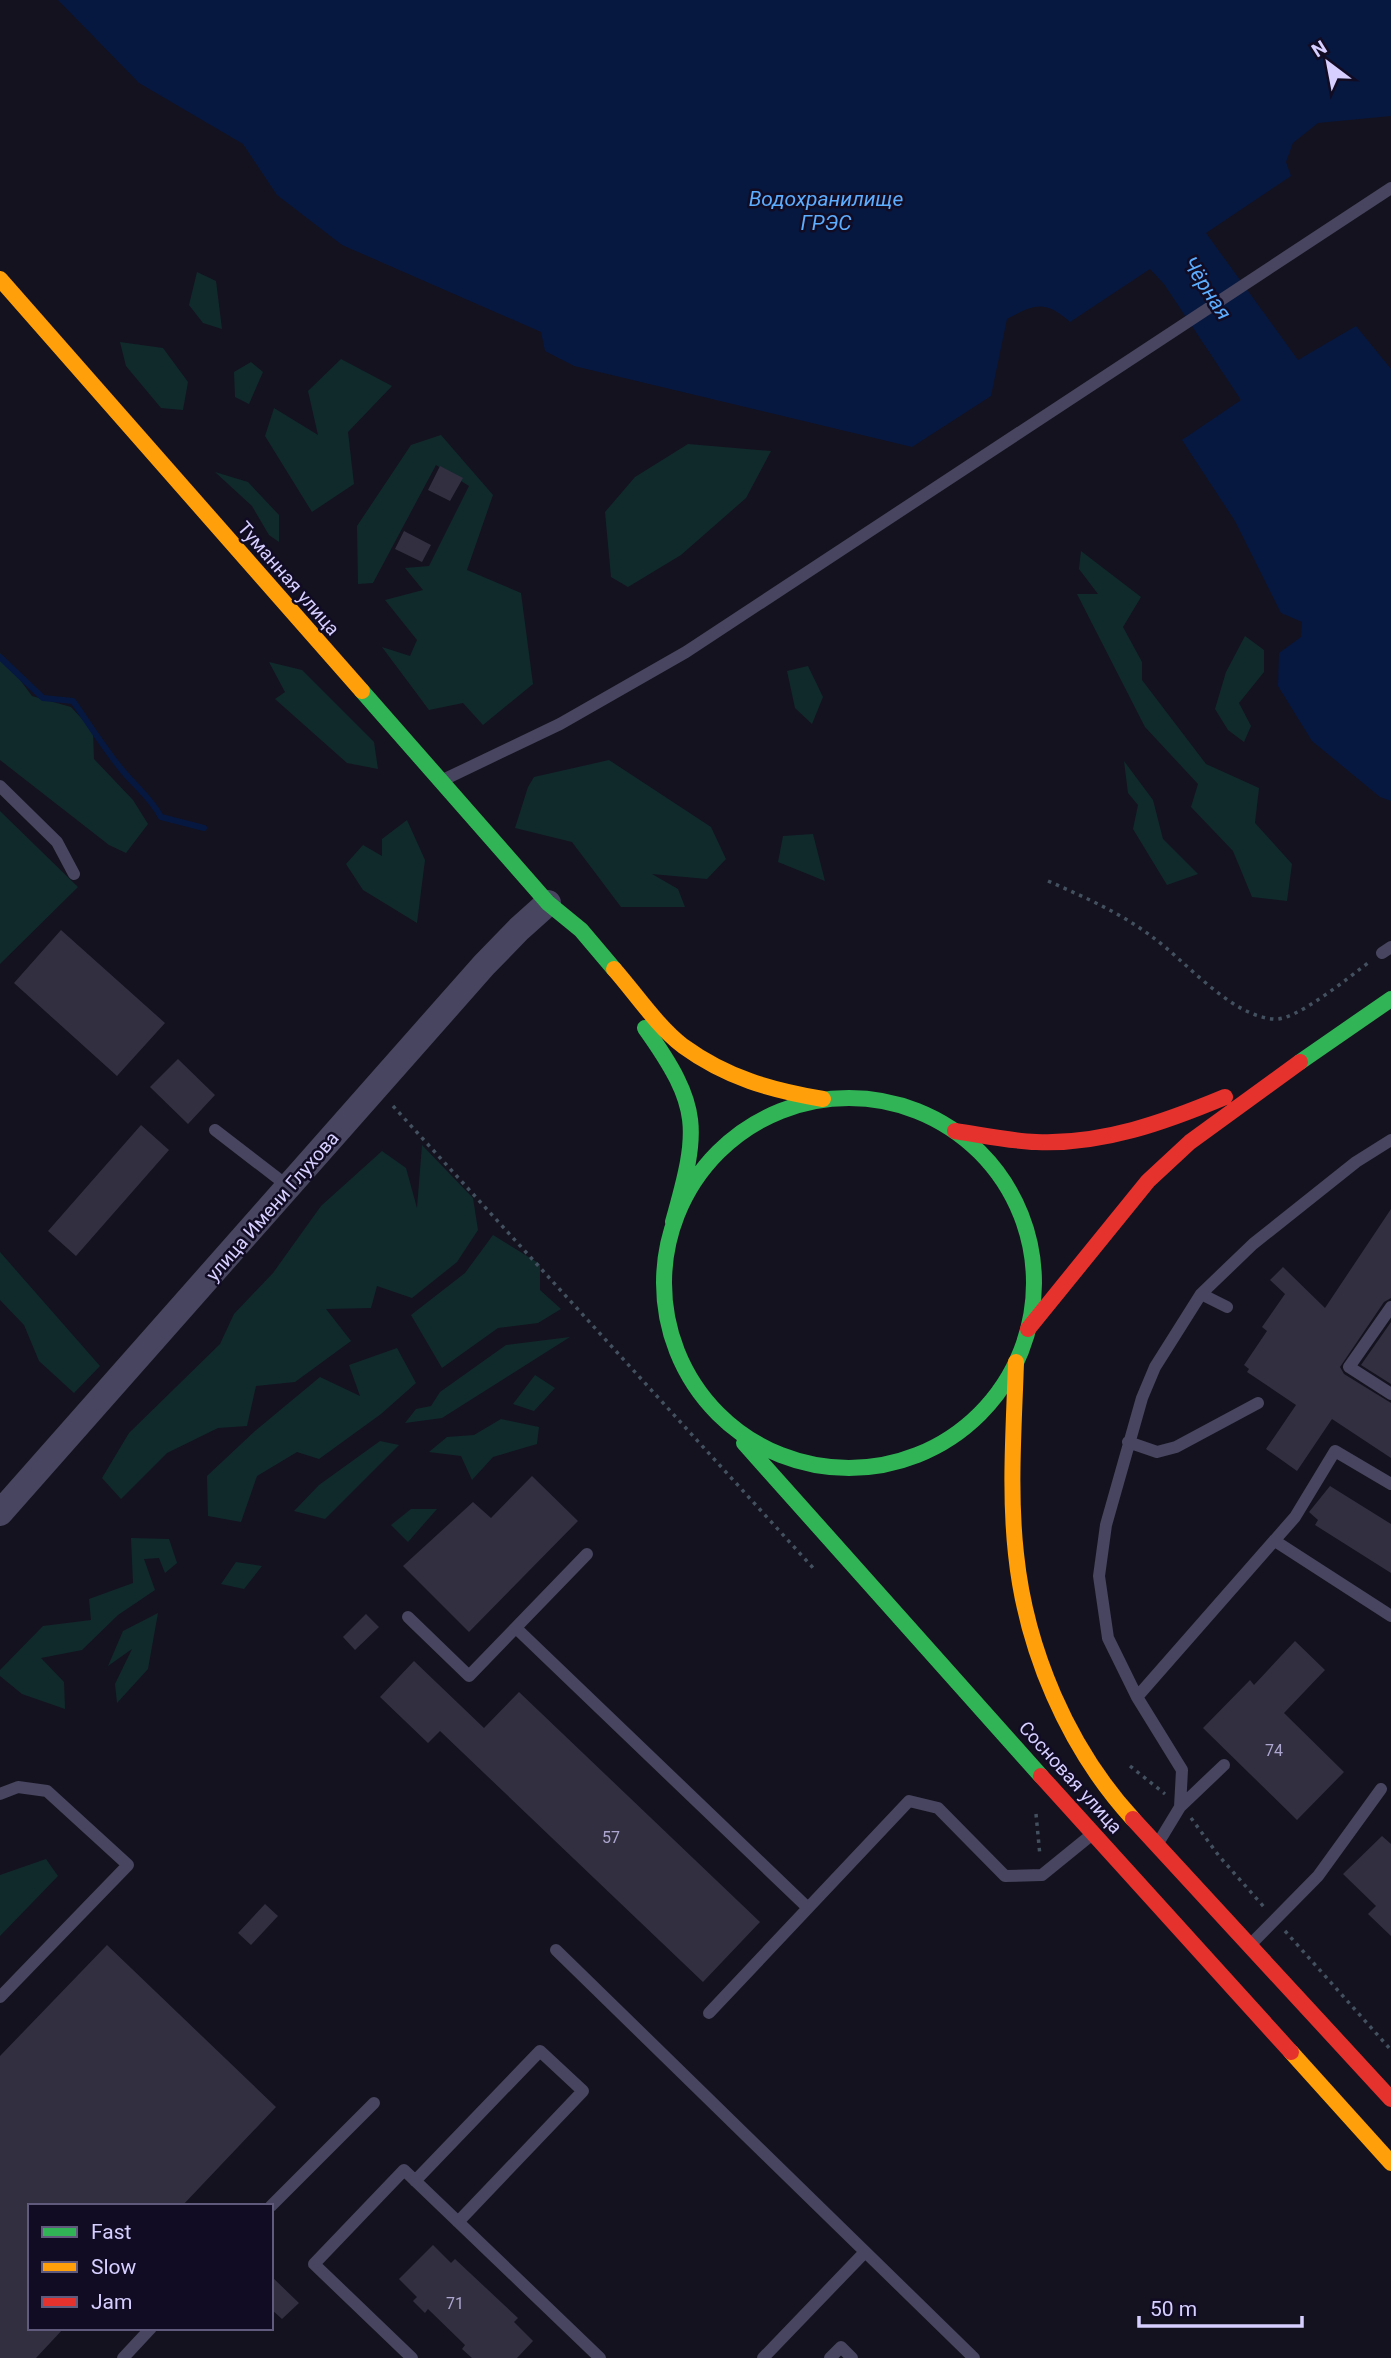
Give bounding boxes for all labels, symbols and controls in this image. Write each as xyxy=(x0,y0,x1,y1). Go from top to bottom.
north arrow xyxy=(1293,28,1363,98)
text: N xyxy=(1307,36,1331,62)
water label: Водохранилище ГРЭС xyxy=(749,187,904,235)
water label: Чёрная xyxy=(1178,252,1236,324)
street label: Туманная улица xyxy=(233,517,344,640)
street label: улица Имени Глухова xyxy=(201,1127,344,1286)
street label: Сосновая улица xyxy=(1014,1716,1127,1838)
house number: 74 xyxy=(1265,1741,1283,1760)
house number: 57 xyxy=(602,1828,620,1847)
legend xyxy=(28,2204,273,2330)
text: Fast xyxy=(91,2220,132,2244)
text: Slow xyxy=(91,2255,137,2279)
scale bar xyxy=(1139,2284,1302,2328)
text: Jam xyxy=(91,2290,132,2314)
house number: 71 xyxy=(446,2294,464,2313)
text: 50 m xyxy=(1150,2297,1197,2321)

